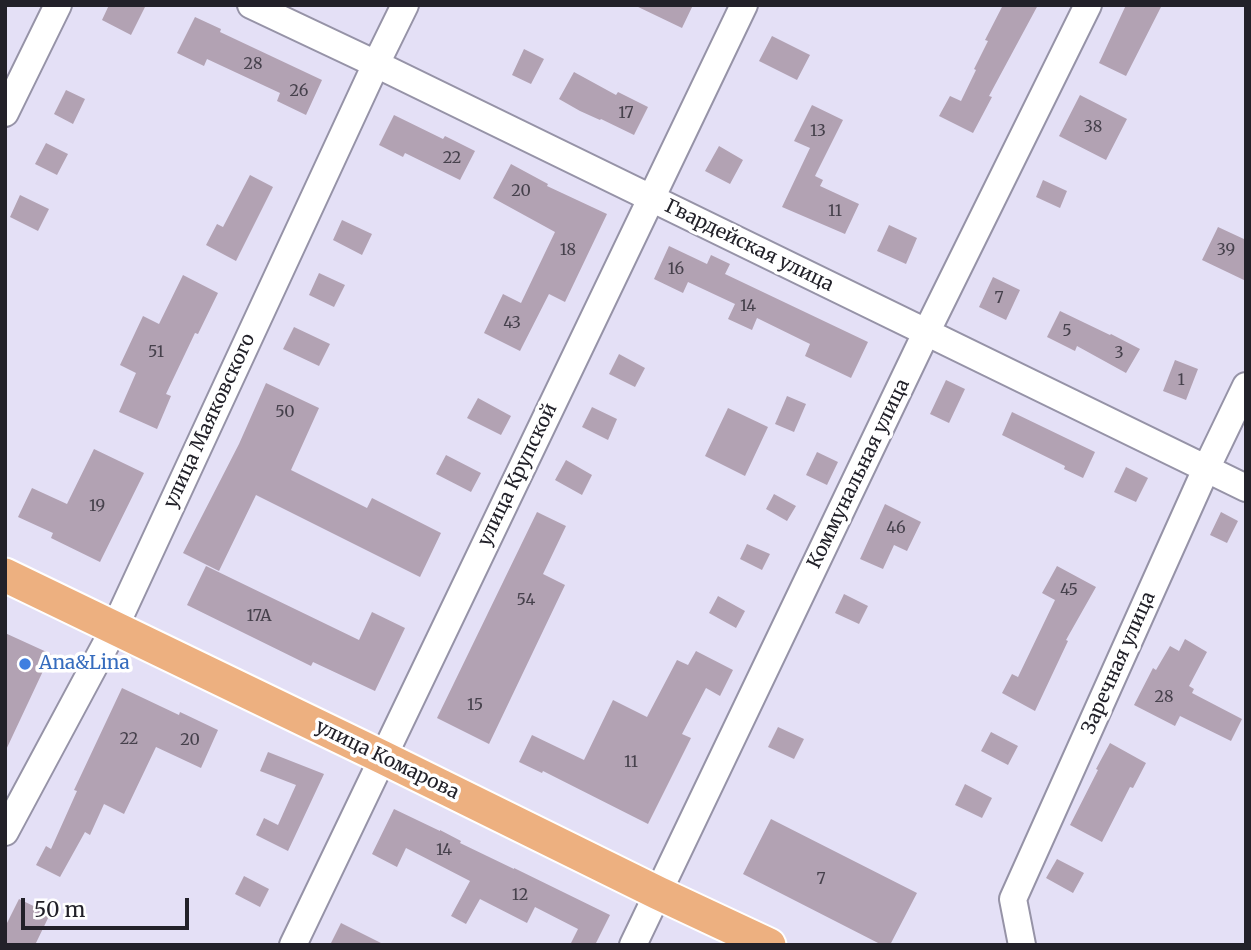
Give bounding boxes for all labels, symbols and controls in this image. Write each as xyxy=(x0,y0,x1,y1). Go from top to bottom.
house number: 28 xyxy=(244,54,262,74)
house number: 26 xyxy=(290,81,308,101)
house number: 17 xyxy=(618,103,634,123)
house number: 38 xyxy=(1084,117,1102,137)
house number: 13 xyxy=(810,121,826,141)
house number: 22 xyxy=(443,148,461,168)
house number: 20 xyxy=(511,181,531,201)
street label: Гвардейская улица xyxy=(661,195,837,297)
house number: 11 xyxy=(828,201,842,221)
house number: 18 xyxy=(560,240,576,260)
house number: 39 xyxy=(1217,240,1235,260)
house number: 16 xyxy=(668,259,684,279)
house number: 7 xyxy=(994,288,1004,308)
house number: 14 xyxy=(740,296,756,316)
house number: 43 xyxy=(503,313,521,333)
house number: 5 xyxy=(1062,321,1072,341)
street label: улица Маяковского xyxy=(160,330,260,512)
house number: 51 xyxy=(148,342,164,362)
house number: 3 xyxy=(1114,343,1124,363)
house number: 1 xyxy=(1177,370,1185,390)
street label: Коммунальная улица xyxy=(803,375,915,573)
street label: улица Крупской xyxy=(474,400,562,550)
house number: 50 xyxy=(275,402,295,422)
house number: 19 xyxy=(89,496,105,516)
house number: 46 xyxy=(886,518,906,538)
house number: 45 xyxy=(1060,580,1078,600)
street label: Заречная улица xyxy=(1077,588,1161,738)
house number: 54 xyxy=(517,590,535,610)
house number: 17А xyxy=(246,606,272,626)
place label: Ana&Lina xyxy=(39,653,130,675)
marker: Ana&Lina xyxy=(17,656,33,672)
house number: 28 xyxy=(1155,687,1173,707)
house number: 15 xyxy=(467,695,483,715)
street label: улица Комарова xyxy=(312,715,462,805)
house number: 22 xyxy=(120,729,138,749)
house number: 20 xyxy=(180,730,200,750)
house number: 11 xyxy=(624,752,638,772)
house number: 14 xyxy=(436,840,452,860)
house number: 7 xyxy=(816,869,826,889)
scale bar xyxy=(24,884,192,928)
house number: 12 xyxy=(512,885,528,905)
text: 50 m xyxy=(34,896,85,923)

